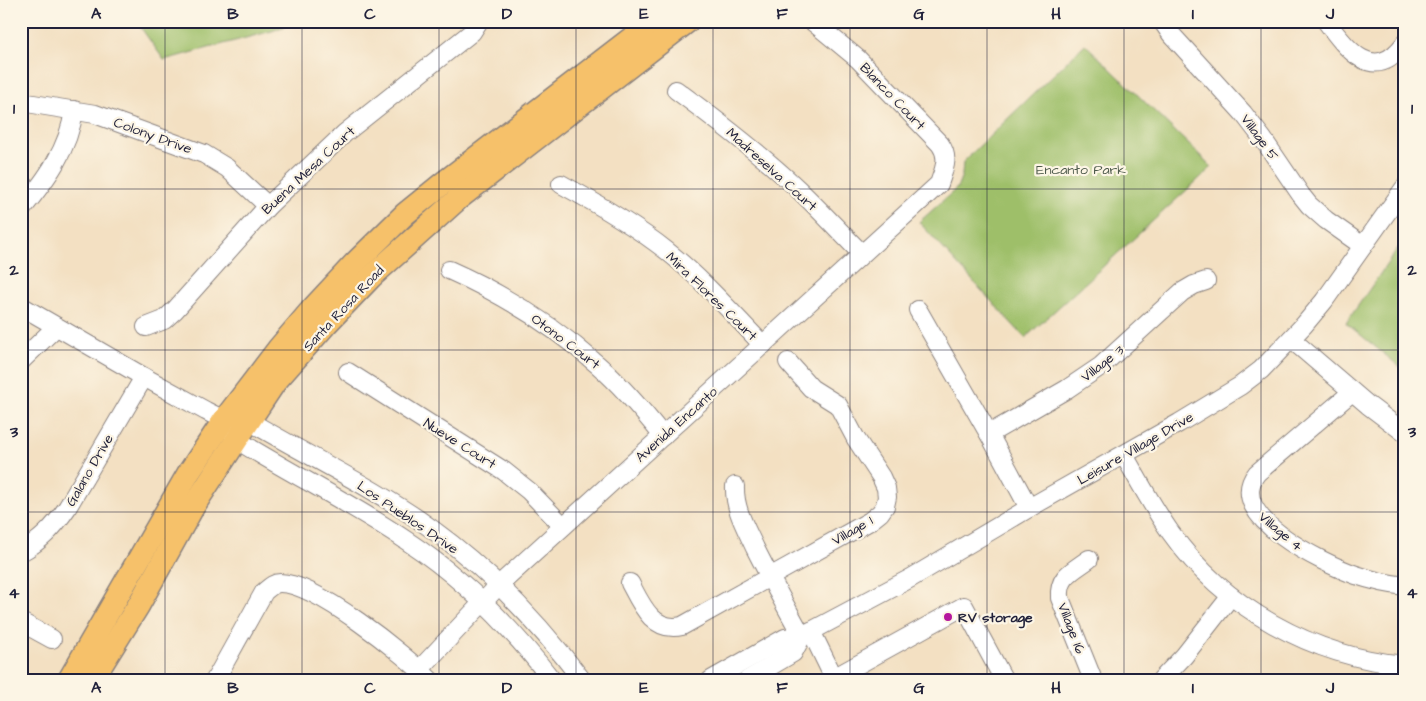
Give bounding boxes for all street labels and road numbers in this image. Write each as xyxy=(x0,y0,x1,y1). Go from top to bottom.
street label: Blanco Court xyxy=(855,58,930,135)
street label: Village 5 xyxy=(1236,110,1283,165)
street label: Colony Drive xyxy=(111,113,195,159)
street label: Buena Mesa Court xyxy=(257,122,360,219)
street label: Madreselva Court xyxy=(721,123,821,216)
street label: Mira Flores Court xyxy=(661,248,762,346)
street label: Santa Rosa Road xyxy=(298,261,389,356)
street label: Otono Court xyxy=(527,309,604,375)
street label: Village 3 xyxy=(1077,341,1128,387)
street label: Avenida Encanto xyxy=(631,382,722,467)
street label: Leisure Village Drive xyxy=(1074,407,1198,490)
street label: Nueve Court xyxy=(419,414,500,474)
street label: Galano Drive xyxy=(61,430,119,510)
street label: Los Pueblos Drive xyxy=(353,477,462,559)
street label: Village 4 xyxy=(1254,507,1307,557)
street label: Village 1 xyxy=(828,511,877,551)
street label: Village 16 xyxy=(1052,600,1090,657)

